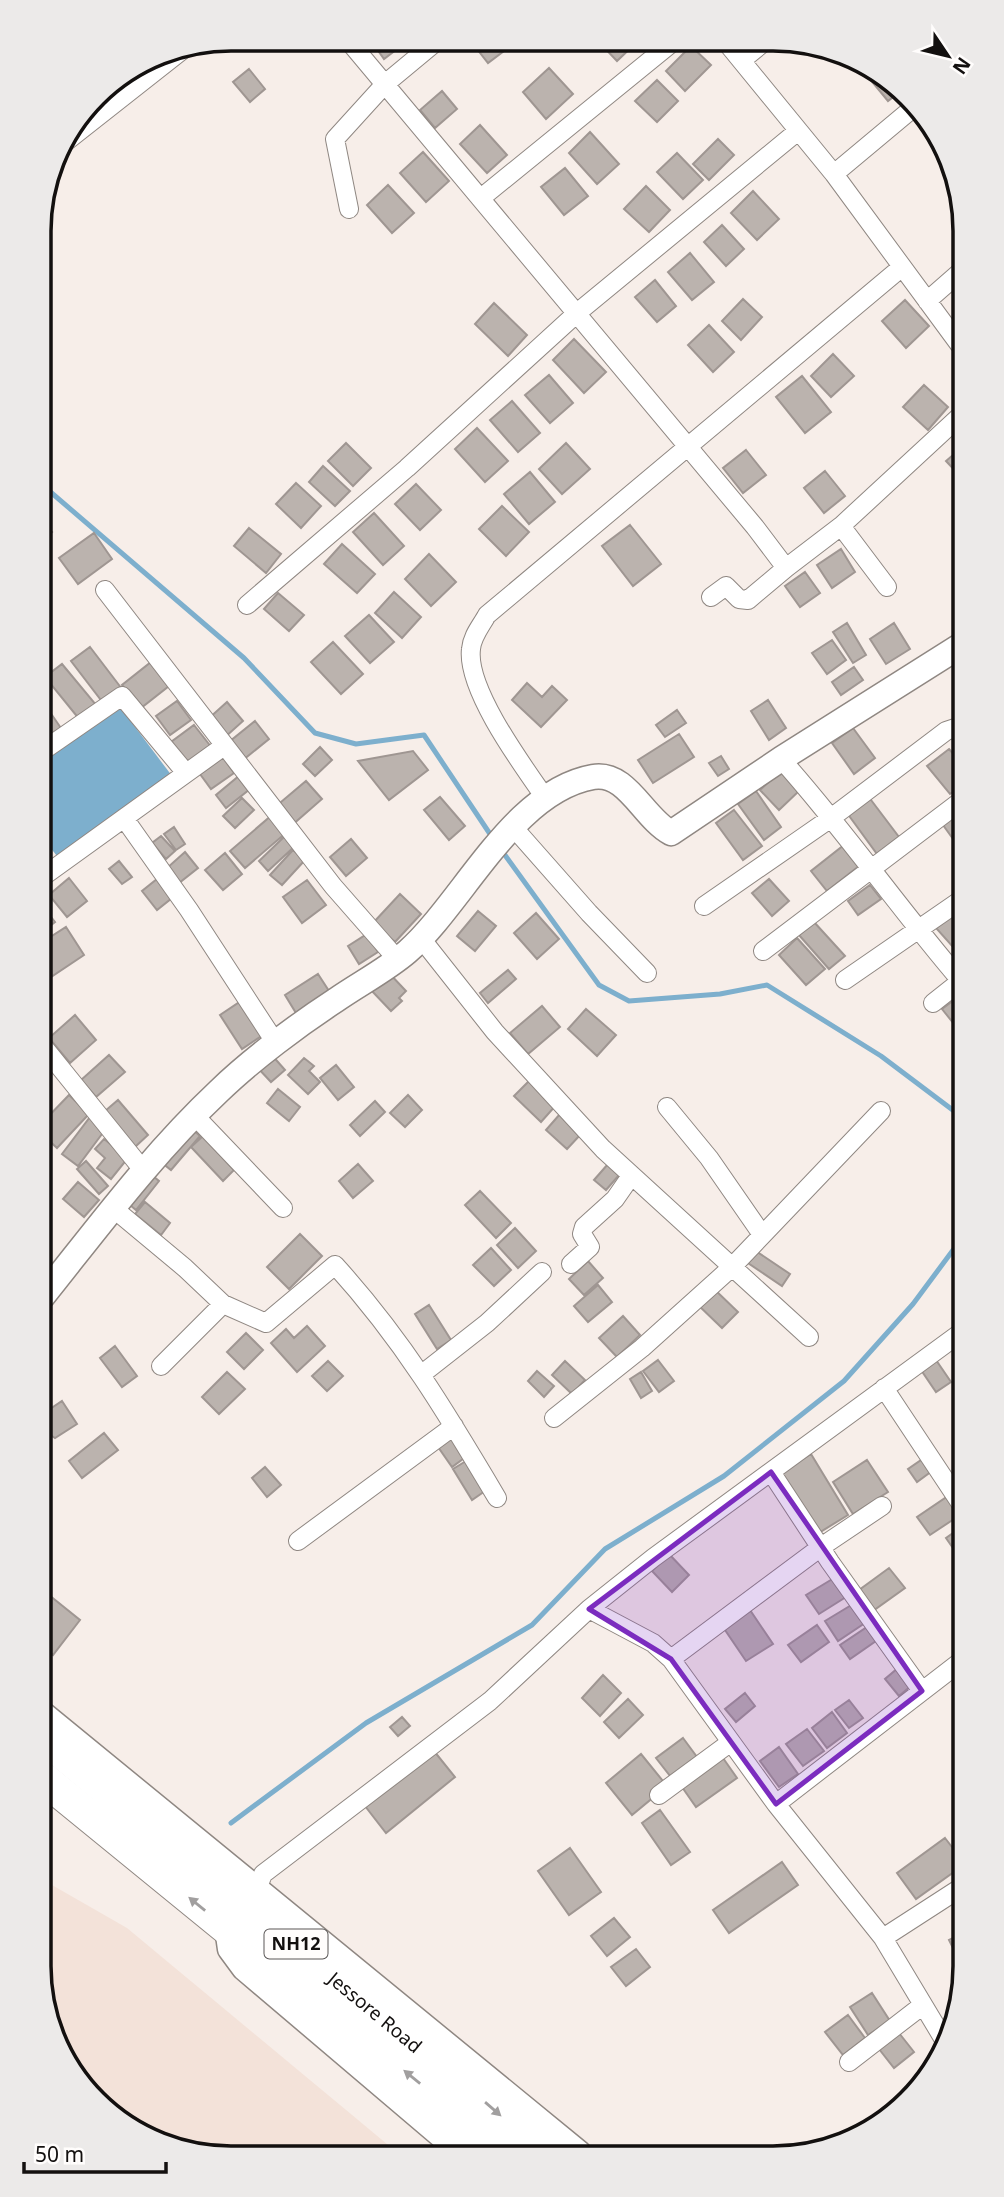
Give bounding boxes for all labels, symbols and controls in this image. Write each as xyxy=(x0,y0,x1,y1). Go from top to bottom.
north arrow xyxy=(913,21,983,91)
text: N xyxy=(947,52,977,80)
one-way arrow xyxy=(189,1896,207,1911)
road number: NH12 xyxy=(264,1930,328,1958)
street label: Jessore Road xyxy=(321,1965,428,2059)
one-way arrow xyxy=(404,2070,422,2085)
one-way arrow xyxy=(485,2101,502,2116)
scale bar xyxy=(24,2130,166,2174)
text: 50 m xyxy=(35,2140,84,2168)

